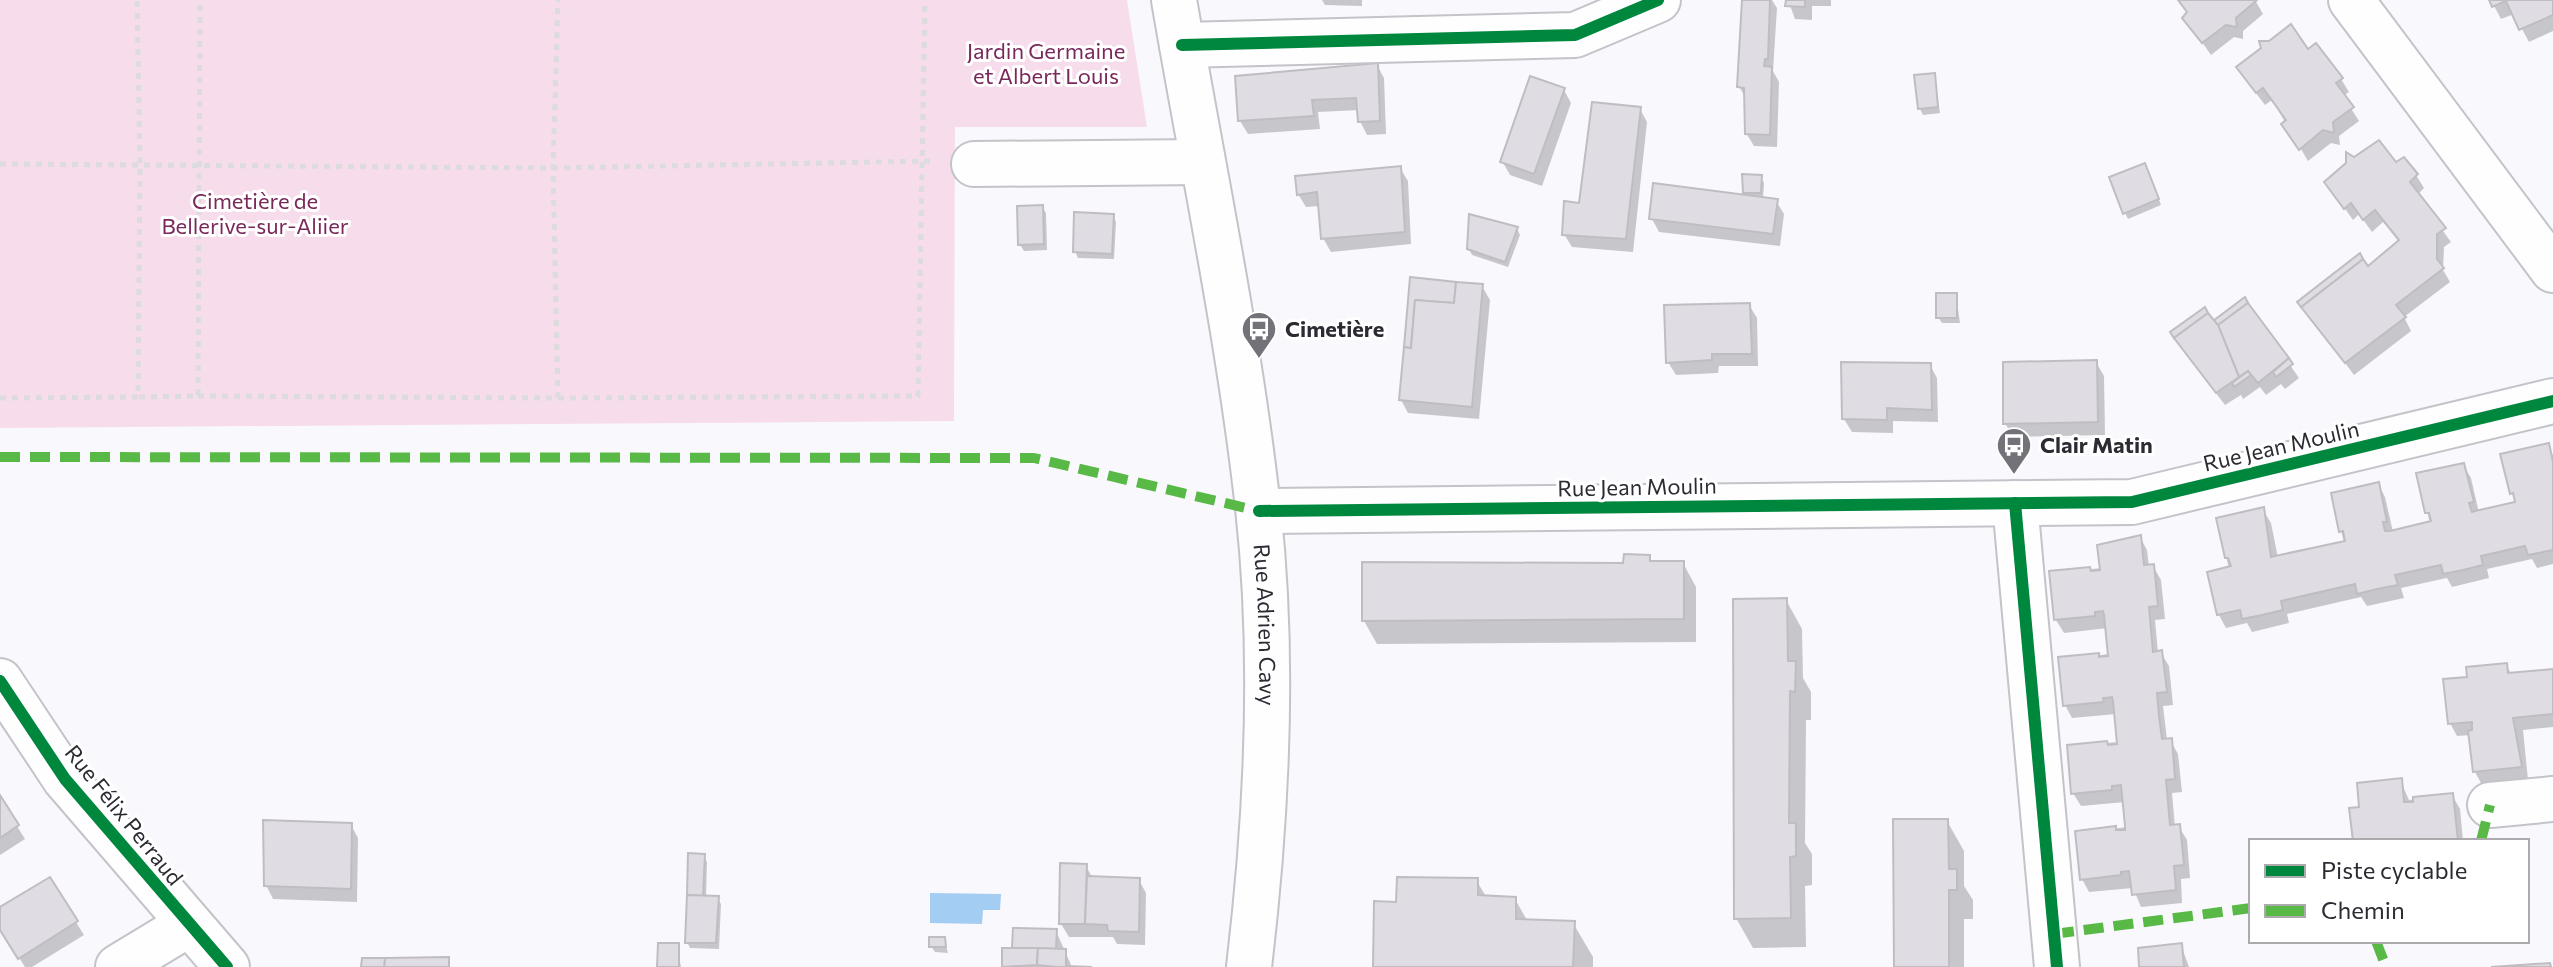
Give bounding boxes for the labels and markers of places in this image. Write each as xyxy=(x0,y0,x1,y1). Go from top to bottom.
bus stop icon: Cimetière xyxy=(1240,310,1278,360)
place label: Cimetière xyxy=(1285,315,1384,342)
bus stop icon: Clair Matin xyxy=(1995,426,2033,476)
place label: Clair Matin xyxy=(2040,431,2153,458)

